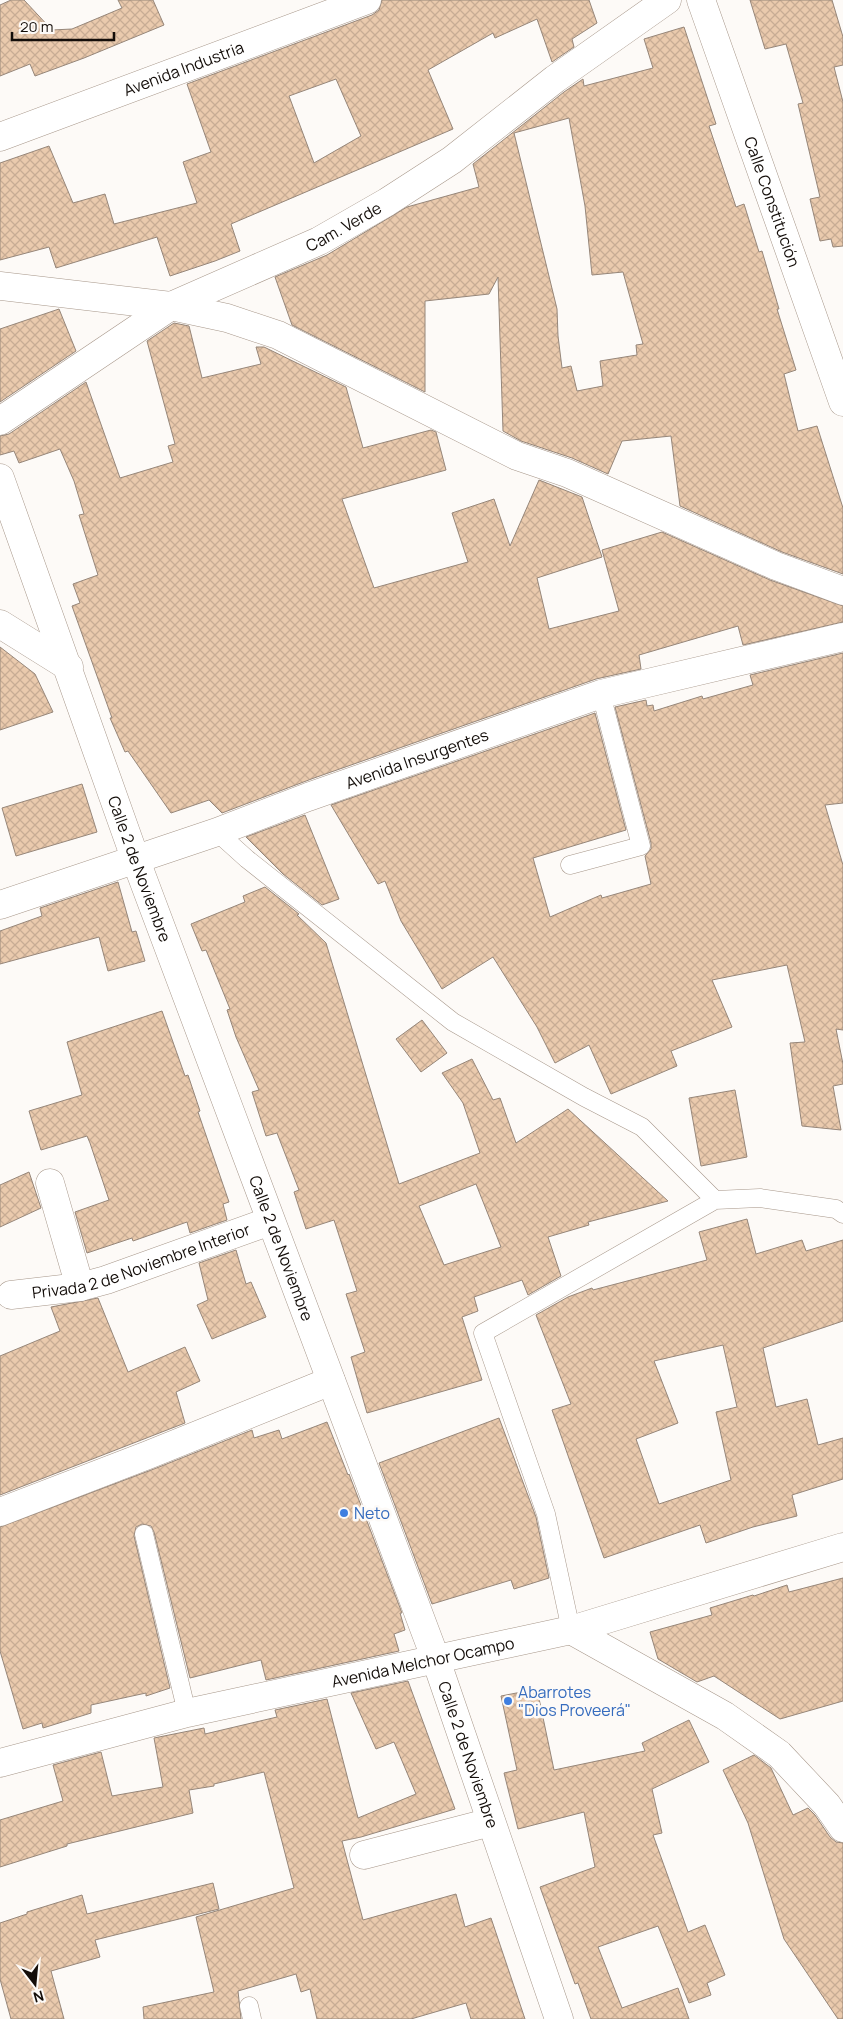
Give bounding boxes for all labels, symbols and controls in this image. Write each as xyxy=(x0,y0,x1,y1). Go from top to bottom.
scale bar xyxy=(12,10,115,42)
text: 20 m xyxy=(20,16,53,37)
street label: Avenida Industria xyxy=(120,36,247,101)
street label: Calle Constitución xyxy=(739,134,805,270)
street label: Cam. Verde xyxy=(302,197,385,257)
street label: Avenida Insurgentes xyxy=(343,723,491,794)
street label: Calle 2 de Noviembre xyxy=(103,793,176,945)
street label: Calle 2 de Noviembre xyxy=(244,1172,319,1324)
street label: Privada 2 de Noviembre Interior xyxy=(31,1218,253,1303)
place label: Neto xyxy=(354,1502,390,1524)
marker: Neto xyxy=(338,1507,350,1519)
street label: Avenida Melchor Ocampo xyxy=(330,1632,516,1692)
street label: Calle 2 de Noviembre xyxy=(433,1678,504,1831)
place label: Abarrotes "Dios Proveerá" xyxy=(518,1681,631,1721)
marker: Abarrotes "Dios Proveerá" xyxy=(502,1695,514,1707)
north arrow xyxy=(10,1959,60,2009)
text: N xyxy=(31,1986,46,2007)

